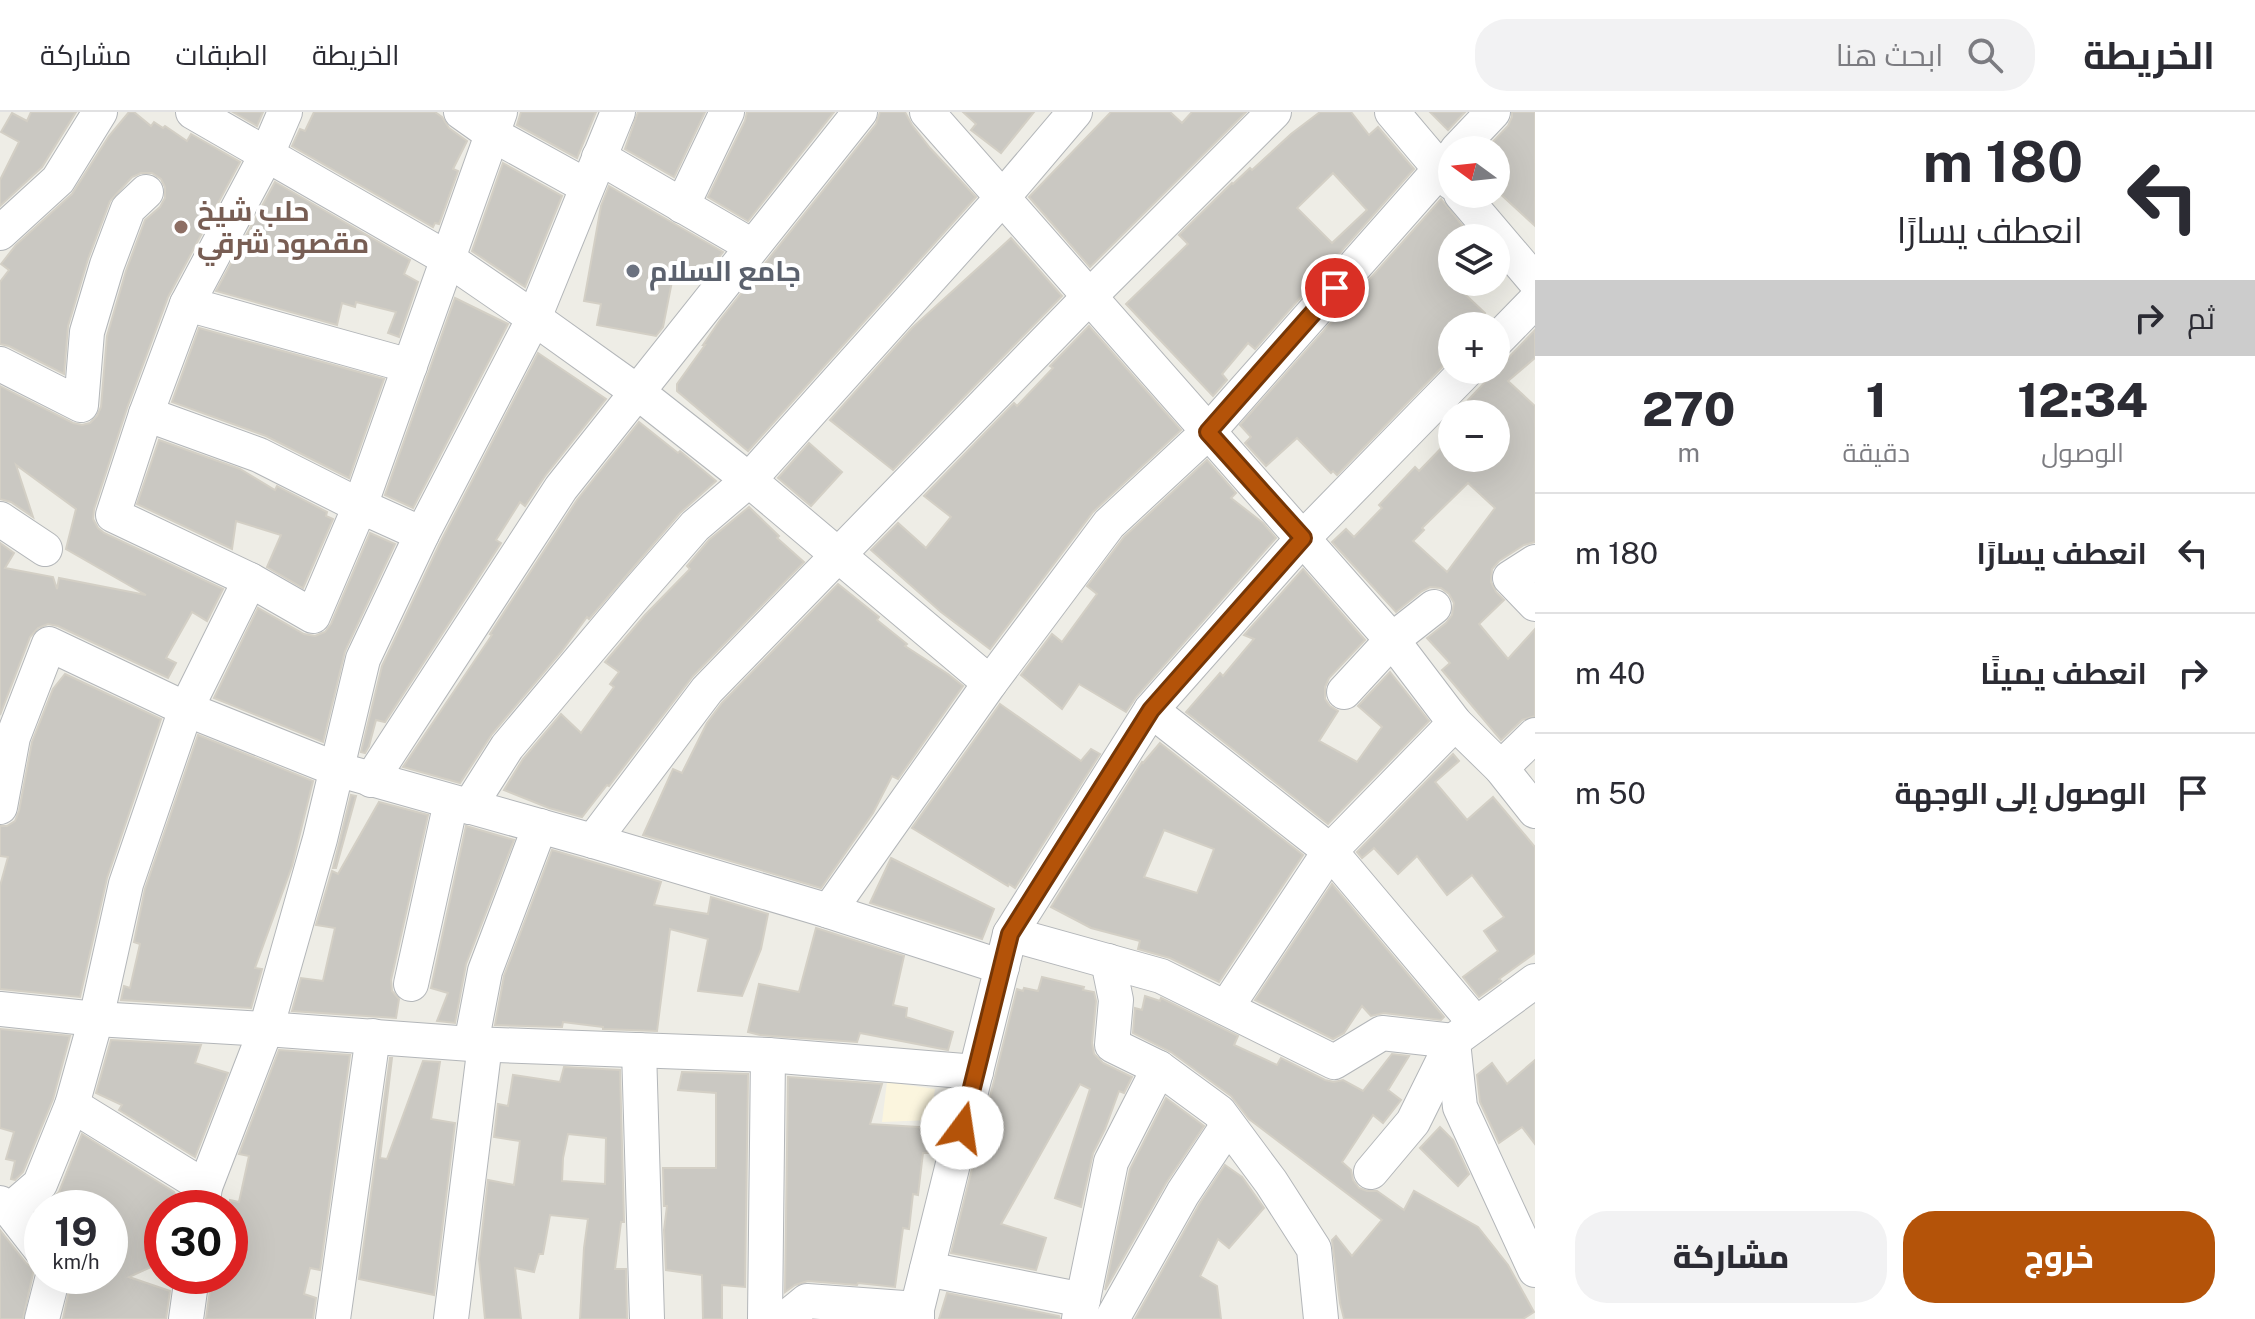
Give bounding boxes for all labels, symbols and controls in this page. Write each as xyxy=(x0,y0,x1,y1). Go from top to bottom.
search box xyxy=(1475,19,2035,91)
icon: search xyxy=(1963,33,2007,77)
text: الخريطة xyxy=(2083,33,2215,78)
text: ابحث هنا xyxy=(1836,37,1943,73)
text: مشاركة xyxy=(40,38,131,71)
text: الطبقات xyxy=(175,38,268,71)
text: الخريطة xyxy=(312,38,399,71)
text: 180 m xyxy=(1923,129,2083,195)
north arrow xyxy=(1438,136,1510,208)
map controls xyxy=(1438,136,1510,472)
icon: left xyxy=(2111,144,2215,248)
place label: حلب شيخ مقصود شرقي xyxy=(197,194,369,266)
text: انعطف يسارًا xyxy=(1897,209,2083,251)
marker: حلب شيخ مقصود شرقي xyxy=(172,218,190,236)
button: layers xyxy=(1438,224,1510,296)
place label: جامع السلام xyxy=(649,254,801,291)
pin xyxy=(1301,254,1369,322)
marker: جامع السلام xyxy=(624,262,642,280)
icon: arrive xyxy=(1313,266,1357,310)
icon: right xyxy=(2127,296,2171,340)
text: ثم xyxy=(2187,300,2215,336)
button: + xyxy=(1438,312,1510,384)
text: 1 xyxy=(1866,371,1887,428)
text: 12:34 xyxy=(2017,371,2148,428)
text: 270 xyxy=(1642,380,1735,437)
button: − xyxy=(1438,400,1510,472)
text: m xyxy=(1677,437,1700,468)
text: دقيقة xyxy=(1842,437,1910,468)
text: الوصول xyxy=(2041,437,2124,468)
icon: left xyxy=(2171,531,2215,575)
text: 180 m xyxy=(1575,535,1658,571)
text: انعطف يسارًا xyxy=(1977,535,2147,571)
icon: right xyxy=(2171,651,2215,695)
text: 40 m xyxy=(1575,655,1645,691)
text: انعطف يمينًا xyxy=(1980,655,2147,691)
icon: arrive xyxy=(2171,771,2215,815)
text: 50 m xyxy=(1575,775,1646,811)
text: الوصول إلى الوجهة xyxy=(1894,775,2147,811)
position arrow xyxy=(920,1086,1004,1170)
speed limit sign: 30 xyxy=(144,1190,248,1294)
text: 19 xyxy=(54,1208,98,1255)
button: مشاركة xyxy=(1575,1211,1887,1303)
button: خروج xyxy=(1903,1211,2215,1303)
text: km/h xyxy=(52,1250,100,1274)

